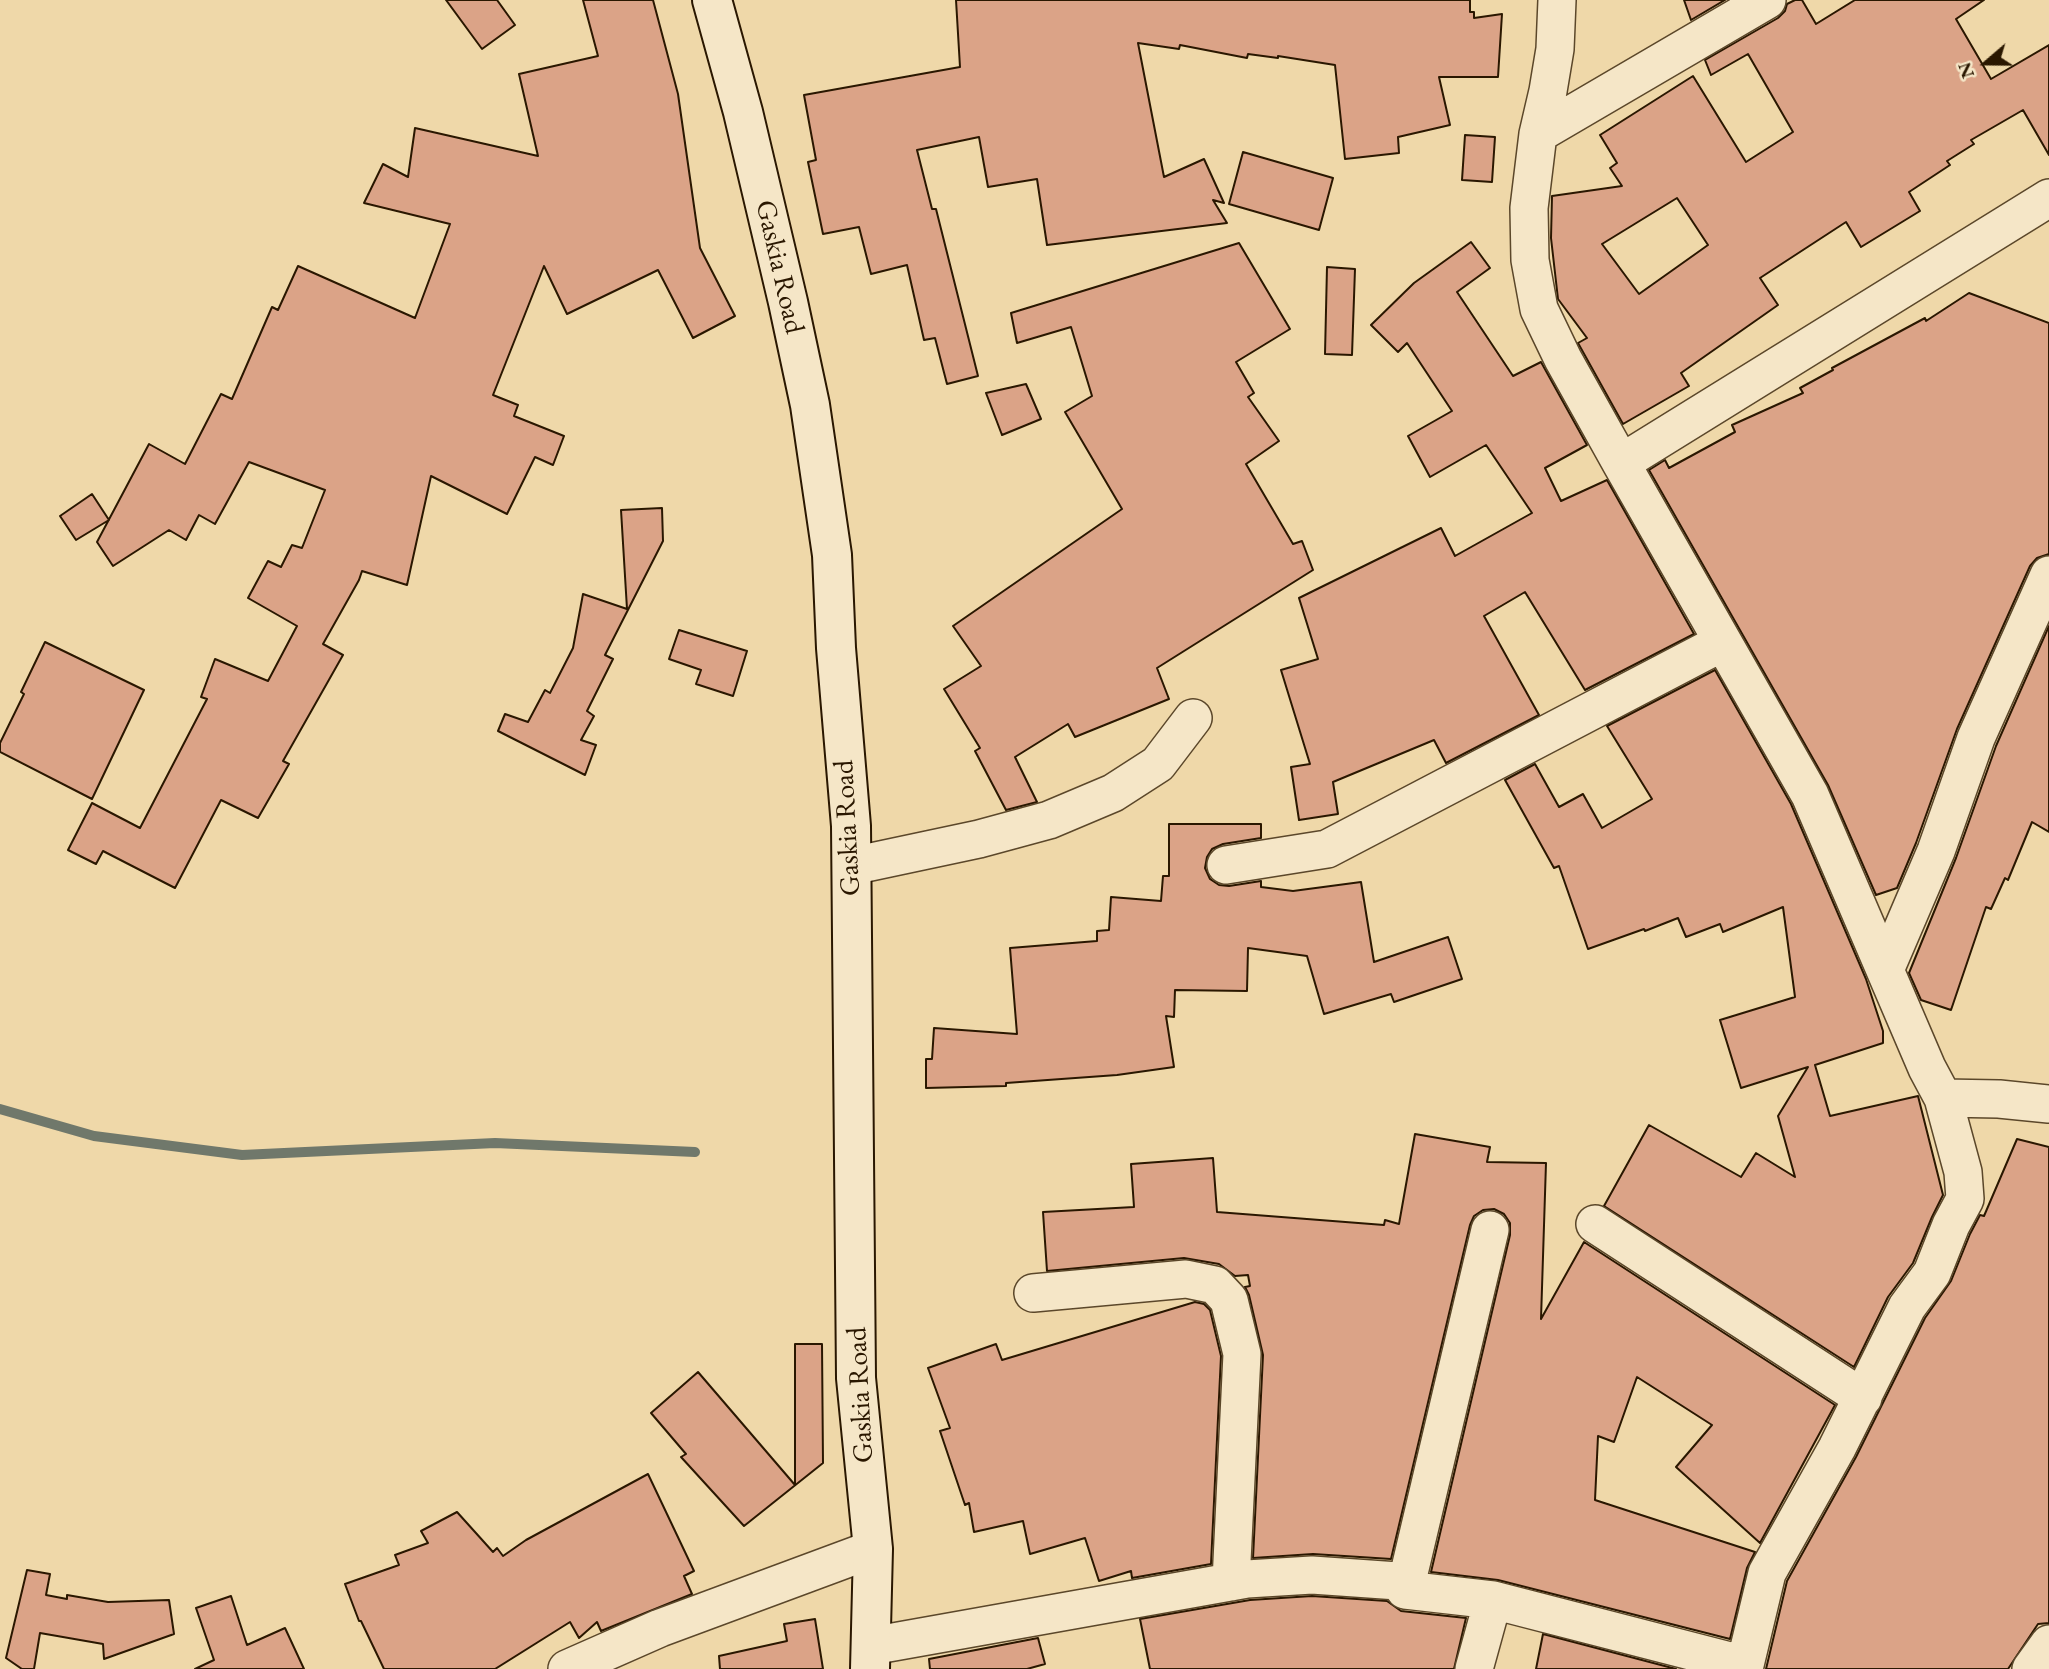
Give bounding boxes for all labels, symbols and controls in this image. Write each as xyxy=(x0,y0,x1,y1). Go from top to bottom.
north arrow xyxy=(1951,28,2021,98)
text: N xyxy=(1951,59,1980,82)
street label: Gaskia Road xyxy=(747,197,811,337)
street label: Gaskia Road xyxy=(828,759,868,897)
street label: Gaskia Road xyxy=(841,1326,881,1464)

